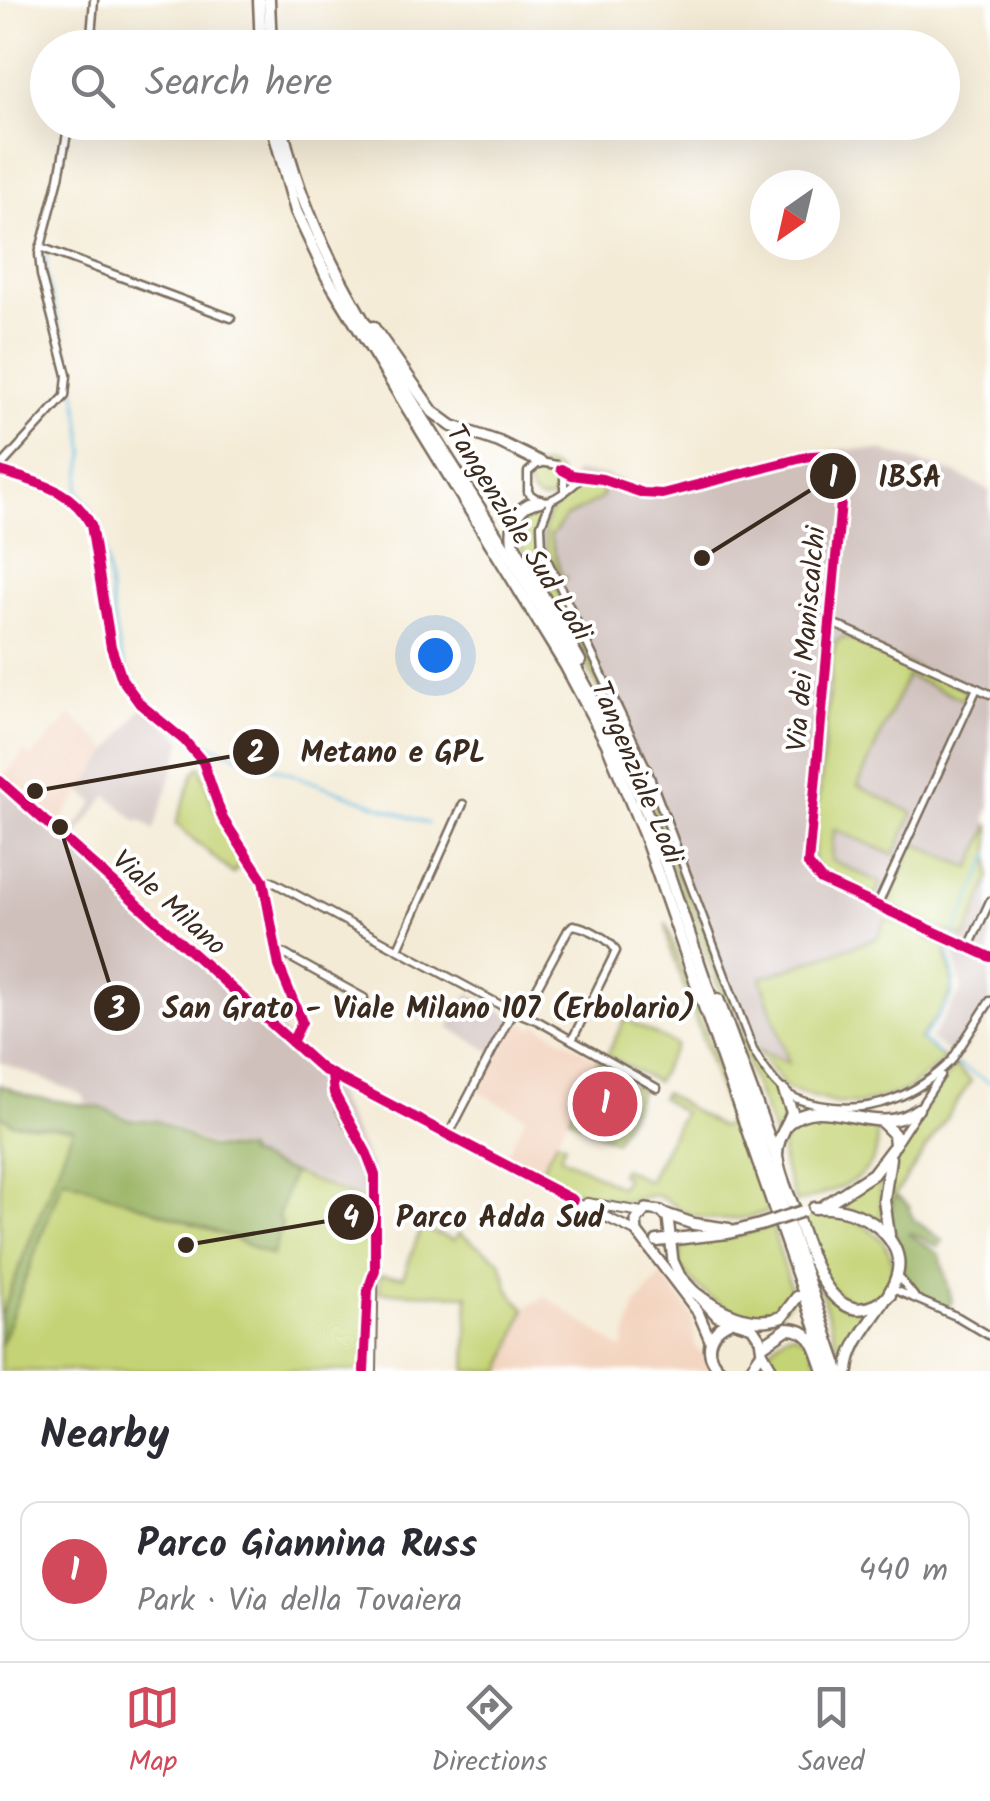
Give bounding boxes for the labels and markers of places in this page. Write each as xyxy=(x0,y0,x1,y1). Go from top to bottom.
callout: IBSA xyxy=(808,446,961,506)
callout: Metano e GPL xyxy=(231,722,506,782)
callout: San Grato - Viale Milano 107 (Erbolario) xyxy=(92,978,715,1038)
pin: 1 xyxy=(572,1066,638,1142)
callout: Parco Adda Sud xyxy=(326,1187,624,1247)

